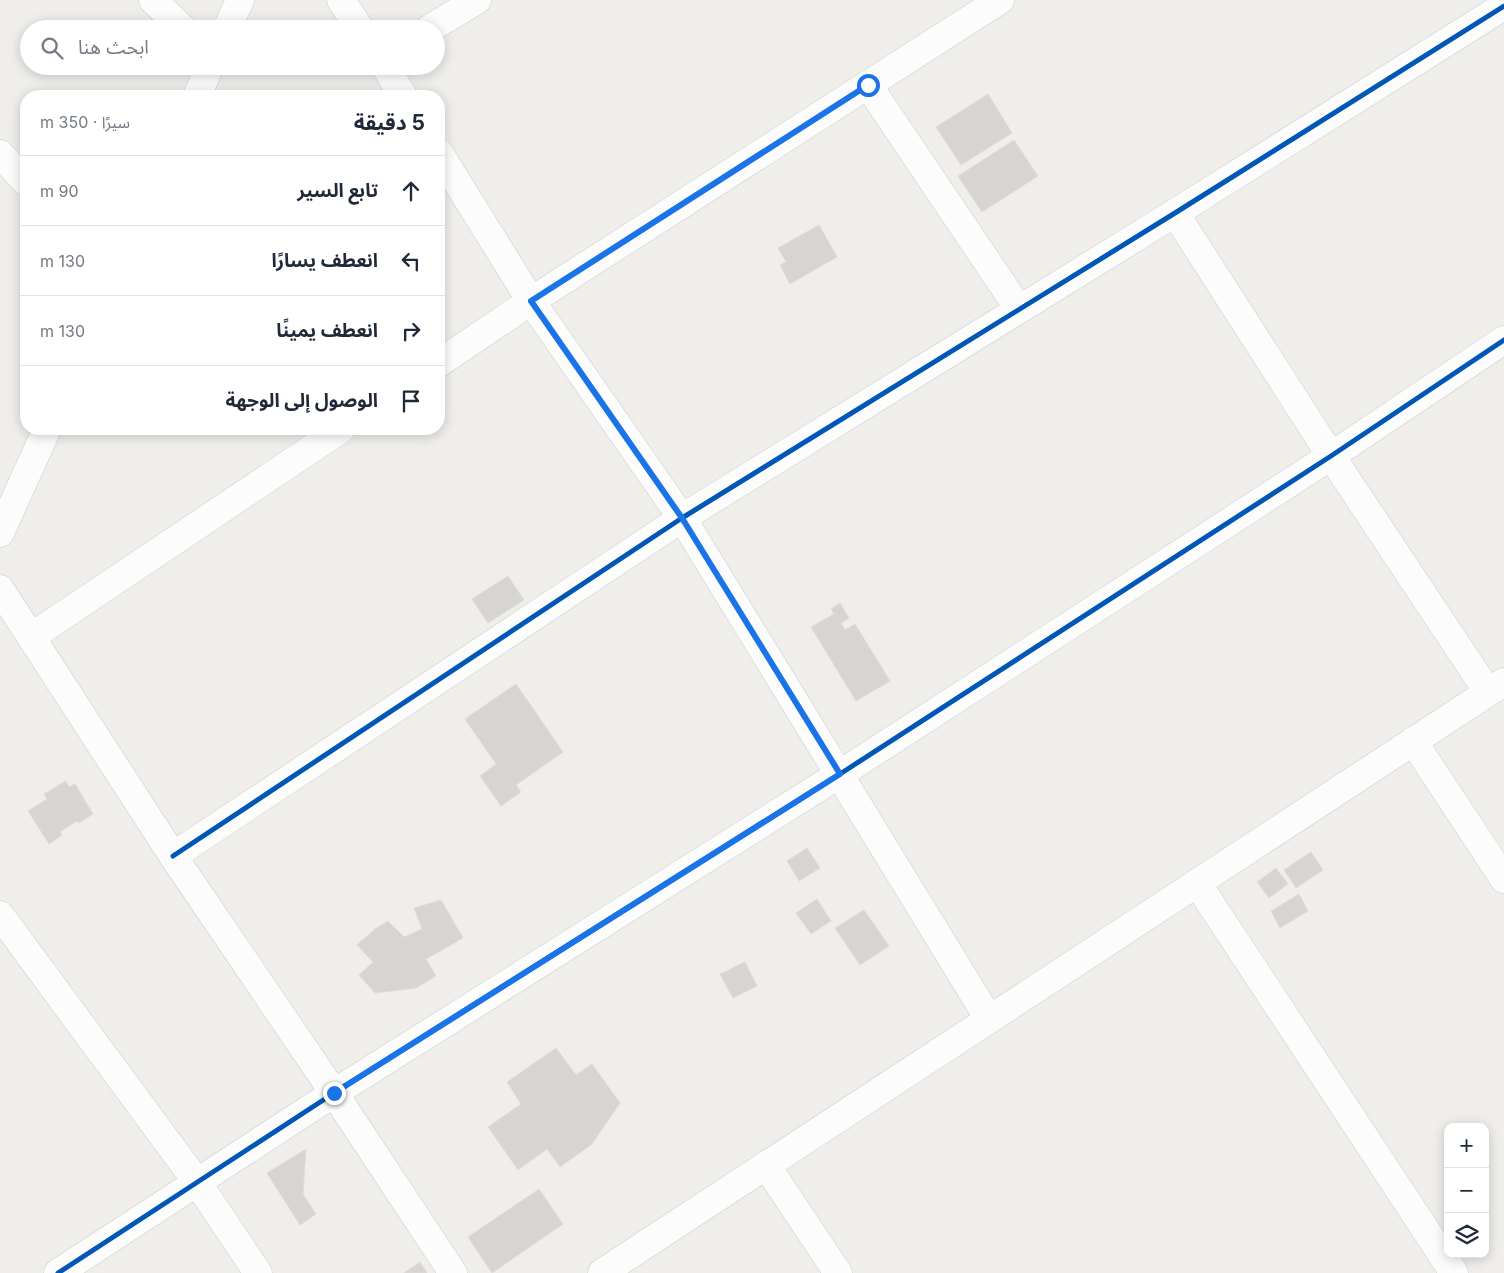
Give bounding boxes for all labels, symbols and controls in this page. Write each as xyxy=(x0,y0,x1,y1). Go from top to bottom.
search box xyxy=(20,20,445,75)
icon: search xyxy=(38,34,66,62)
text: ابحث هنا xyxy=(78,36,149,59)
route start xyxy=(857,74,880,97)
text: 5 دقيقة xyxy=(354,110,425,135)
text: سيرًا · 350 m xyxy=(40,112,130,132)
icon: ahead xyxy=(397,177,425,205)
text: تابع السير xyxy=(297,179,378,202)
text: 90 m xyxy=(40,181,79,201)
icon: left xyxy=(397,247,425,275)
text: انعطف يسارًا xyxy=(271,249,378,272)
text: 130 m xyxy=(40,251,85,271)
icon: right xyxy=(397,317,425,345)
text: انعطف يمينًا xyxy=(276,319,378,342)
text: 130 m xyxy=(40,321,85,341)
icon: arrive xyxy=(397,387,425,415)
text: الوصول إلى الوجهة xyxy=(226,389,378,412)
route end xyxy=(323,1082,346,1105)
map controls xyxy=(1444,1123,1489,1258)
button: + xyxy=(1444,1123,1489,1168)
button: − xyxy=(1444,1168,1489,1213)
button: layers xyxy=(1444,1213,1489,1258)

